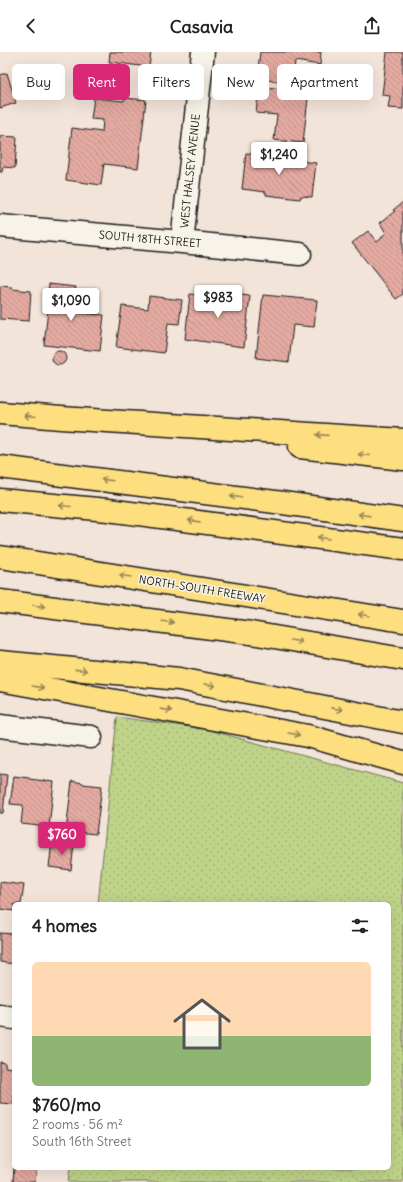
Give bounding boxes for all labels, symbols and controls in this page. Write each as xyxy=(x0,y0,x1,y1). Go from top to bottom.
icon: back xyxy=(20,15,42,37)
text: Casavia xyxy=(170,15,233,38)
icon: share xyxy=(361,15,383,37)
chip: Buy xyxy=(12,64,65,100)
chip: Rent xyxy=(73,64,130,100)
chip: Filters xyxy=(138,64,204,100)
chip: New xyxy=(212,64,269,100)
chip: Apartment xyxy=(277,64,373,100)
street label: WEST HALSEY AVENUE xyxy=(177,113,203,229)
pin: $1,240 xyxy=(246,142,312,176)
text: $1,240 xyxy=(260,146,298,163)
street label: SOUTH 18TH STREET xyxy=(98,228,202,250)
pin: $983 xyxy=(194,285,242,319)
pin: $1,090 xyxy=(38,288,104,322)
text: $983 xyxy=(203,289,233,306)
text: $1,090 xyxy=(51,292,91,309)
one-way arrow xyxy=(24,412,37,419)
one-way arrow xyxy=(316,431,329,438)
one-way arrow xyxy=(358,451,371,459)
one-way arrow xyxy=(101,476,114,484)
one-way arrow xyxy=(230,493,243,501)
one-way arrow xyxy=(59,503,72,510)
one-way arrow xyxy=(358,511,371,518)
one-way arrow xyxy=(188,517,201,525)
one-way arrow xyxy=(317,534,330,542)
one-way arrow xyxy=(119,572,132,580)
street label: NORTH-SOUTH FREEWAY xyxy=(138,572,266,606)
one-way arrow xyxy=(32,602,45,610)
one-way arrow xyxy=(358,610,371,618)
one-way arrow xyxy=(161,618,174,626)
one-way arrow xyxy=(289,637,302,645)
one-way arrow xyxy=(74,666,87,673)
one-way arrow xyxy=(203,681,216,689)
one-way arrow xyxy=(31,683,44,691)
one-way arrow xyxy=(330,706,343,714)
one-way arrow xyxy=(159,707,172,715)
one-way arrow xyxy=(287,730,300,738)
pin: $760 xyxy=(38,822,86,856)
text: $760 xyxy=(47,826,77,843)
text: 4 homes xyxy=(32,915,97,937)
icon: filters xyxy=(349,915,371,937)
icon: home xyxy=(166,988,238,1060)
text: $760/mo xyxy=(32,1094,101,1116)
text: 2 rooms · 56 m² xyxy=(32,1116,123,1133)
text: South 16th Street xyxy=(32,1133,131,1150)

